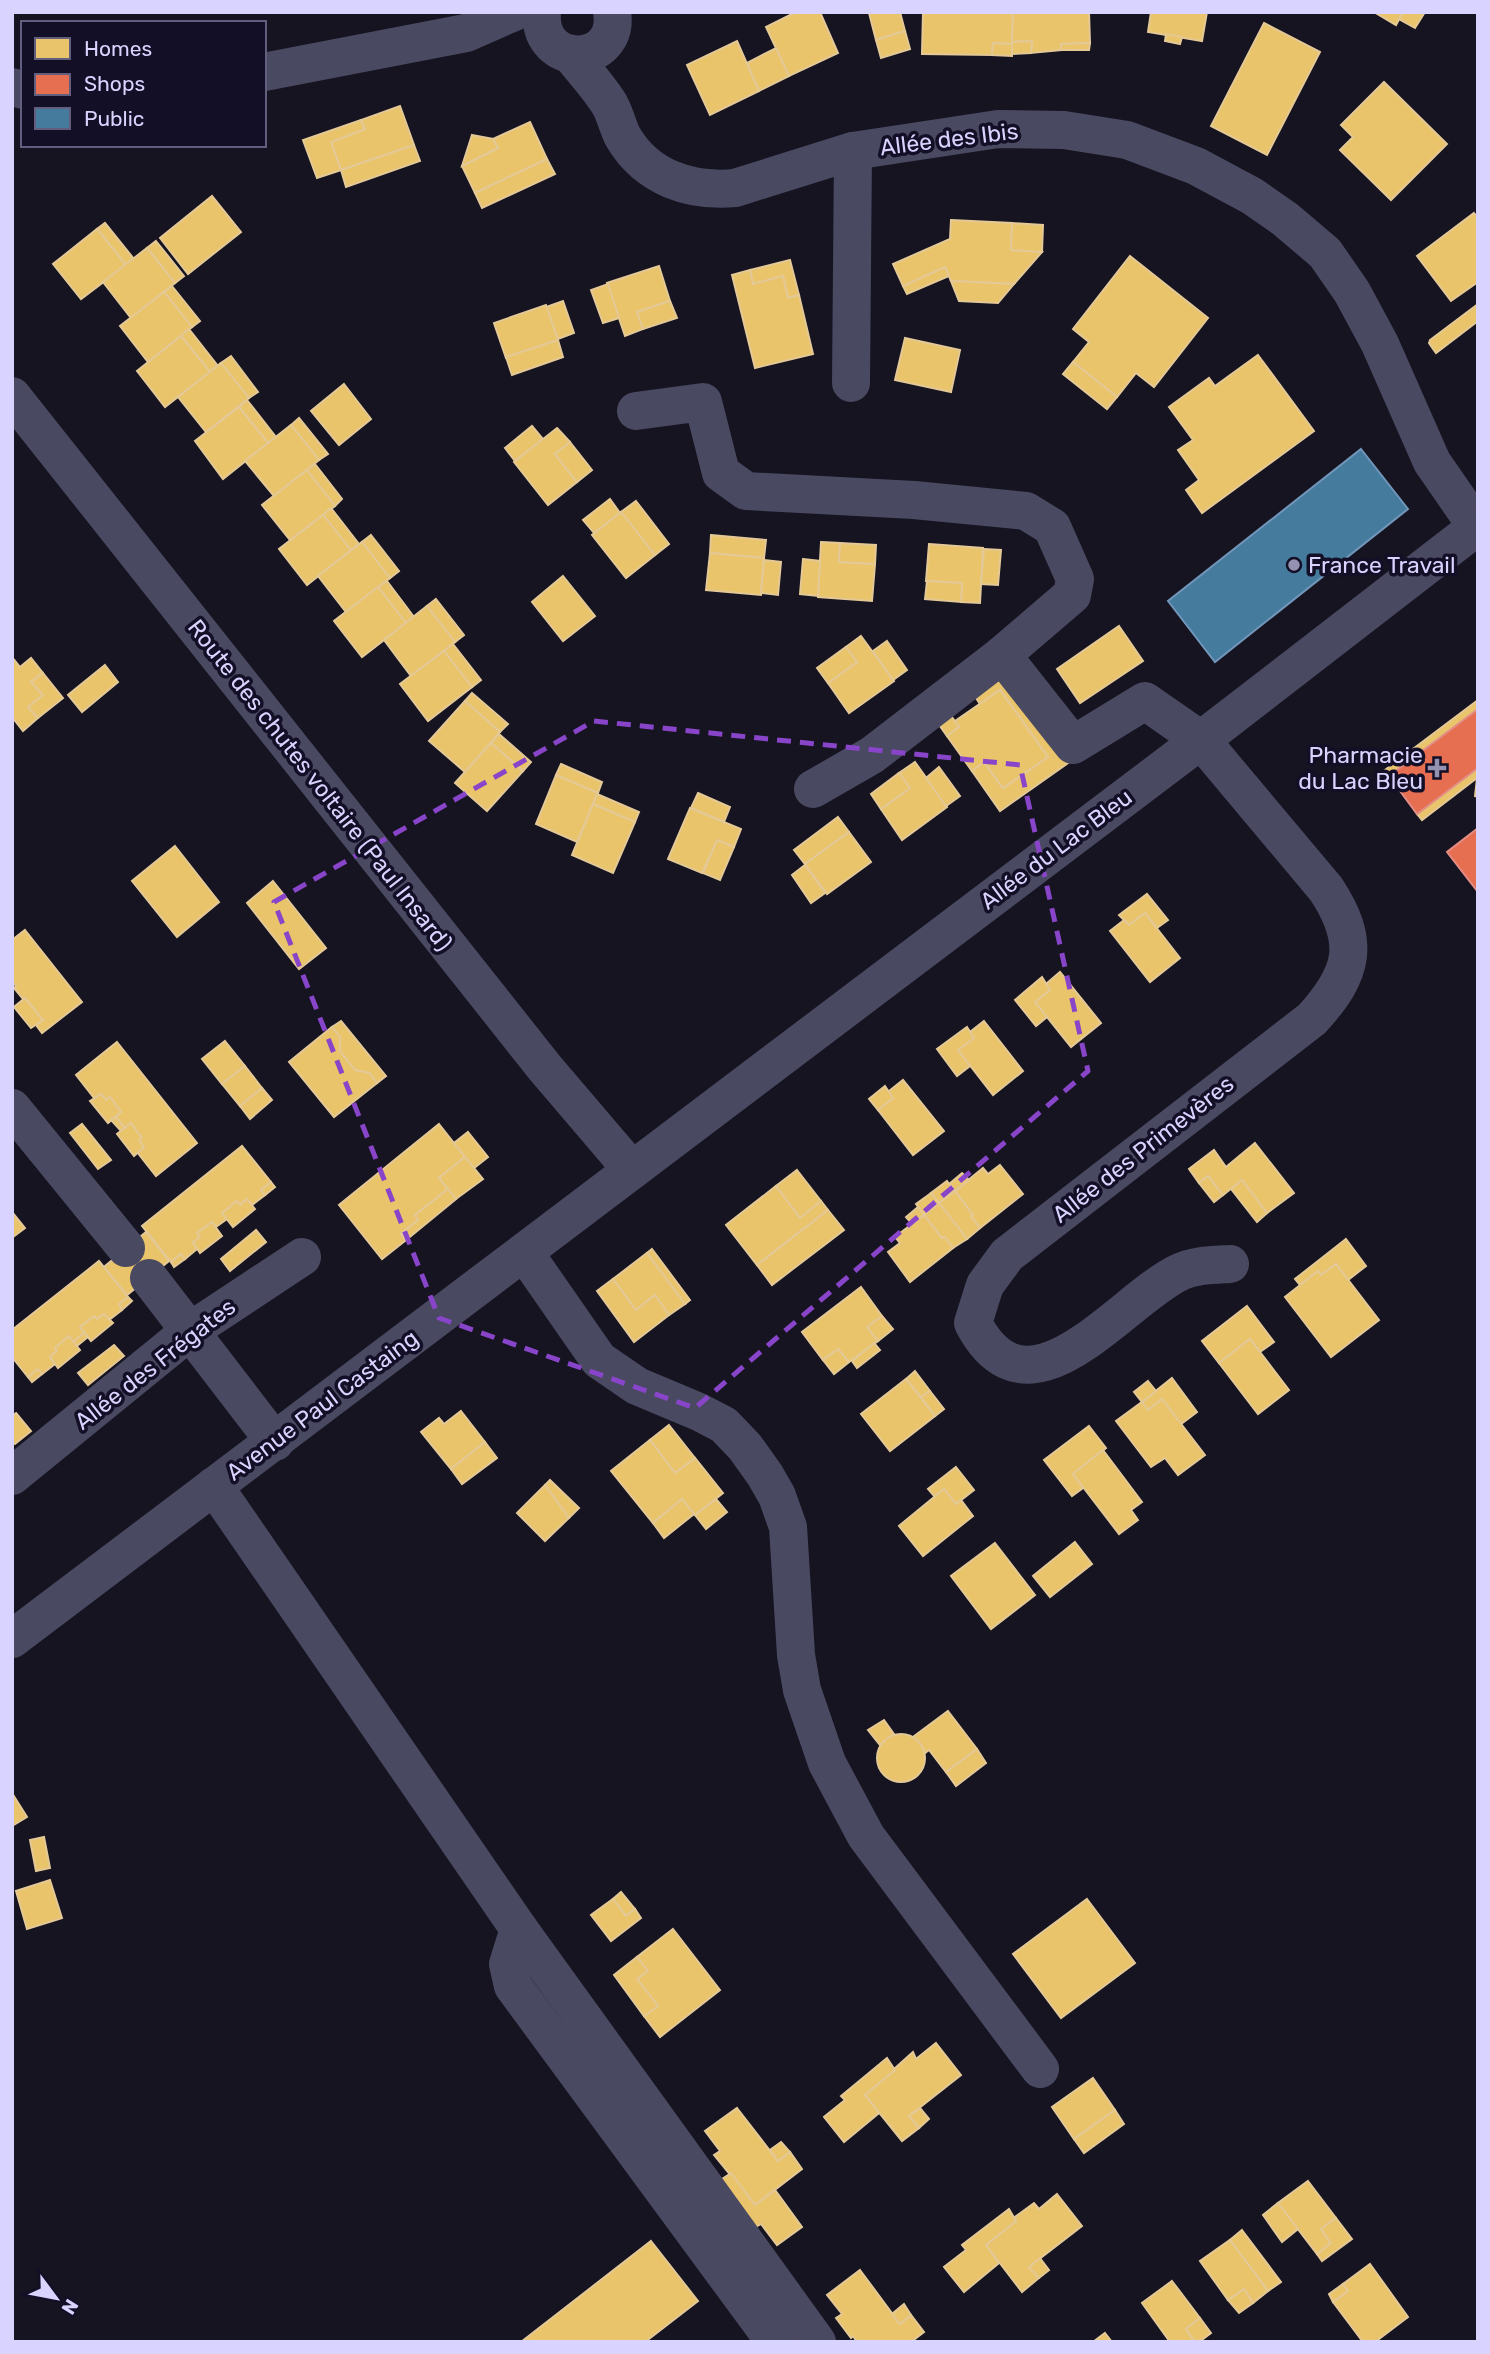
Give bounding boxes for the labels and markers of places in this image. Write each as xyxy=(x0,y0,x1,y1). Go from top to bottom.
place label: France Travail xyxy=(1308,551,1456,579)
marker: France Travail xyxy=(1286,557,1302,573)
place label: Pharmacie du Lac Bleu xyxy=(1298,741,1423,795)
marker: Pharmacie du Lac Bleu xyxy=(1429,760,1445,776)

